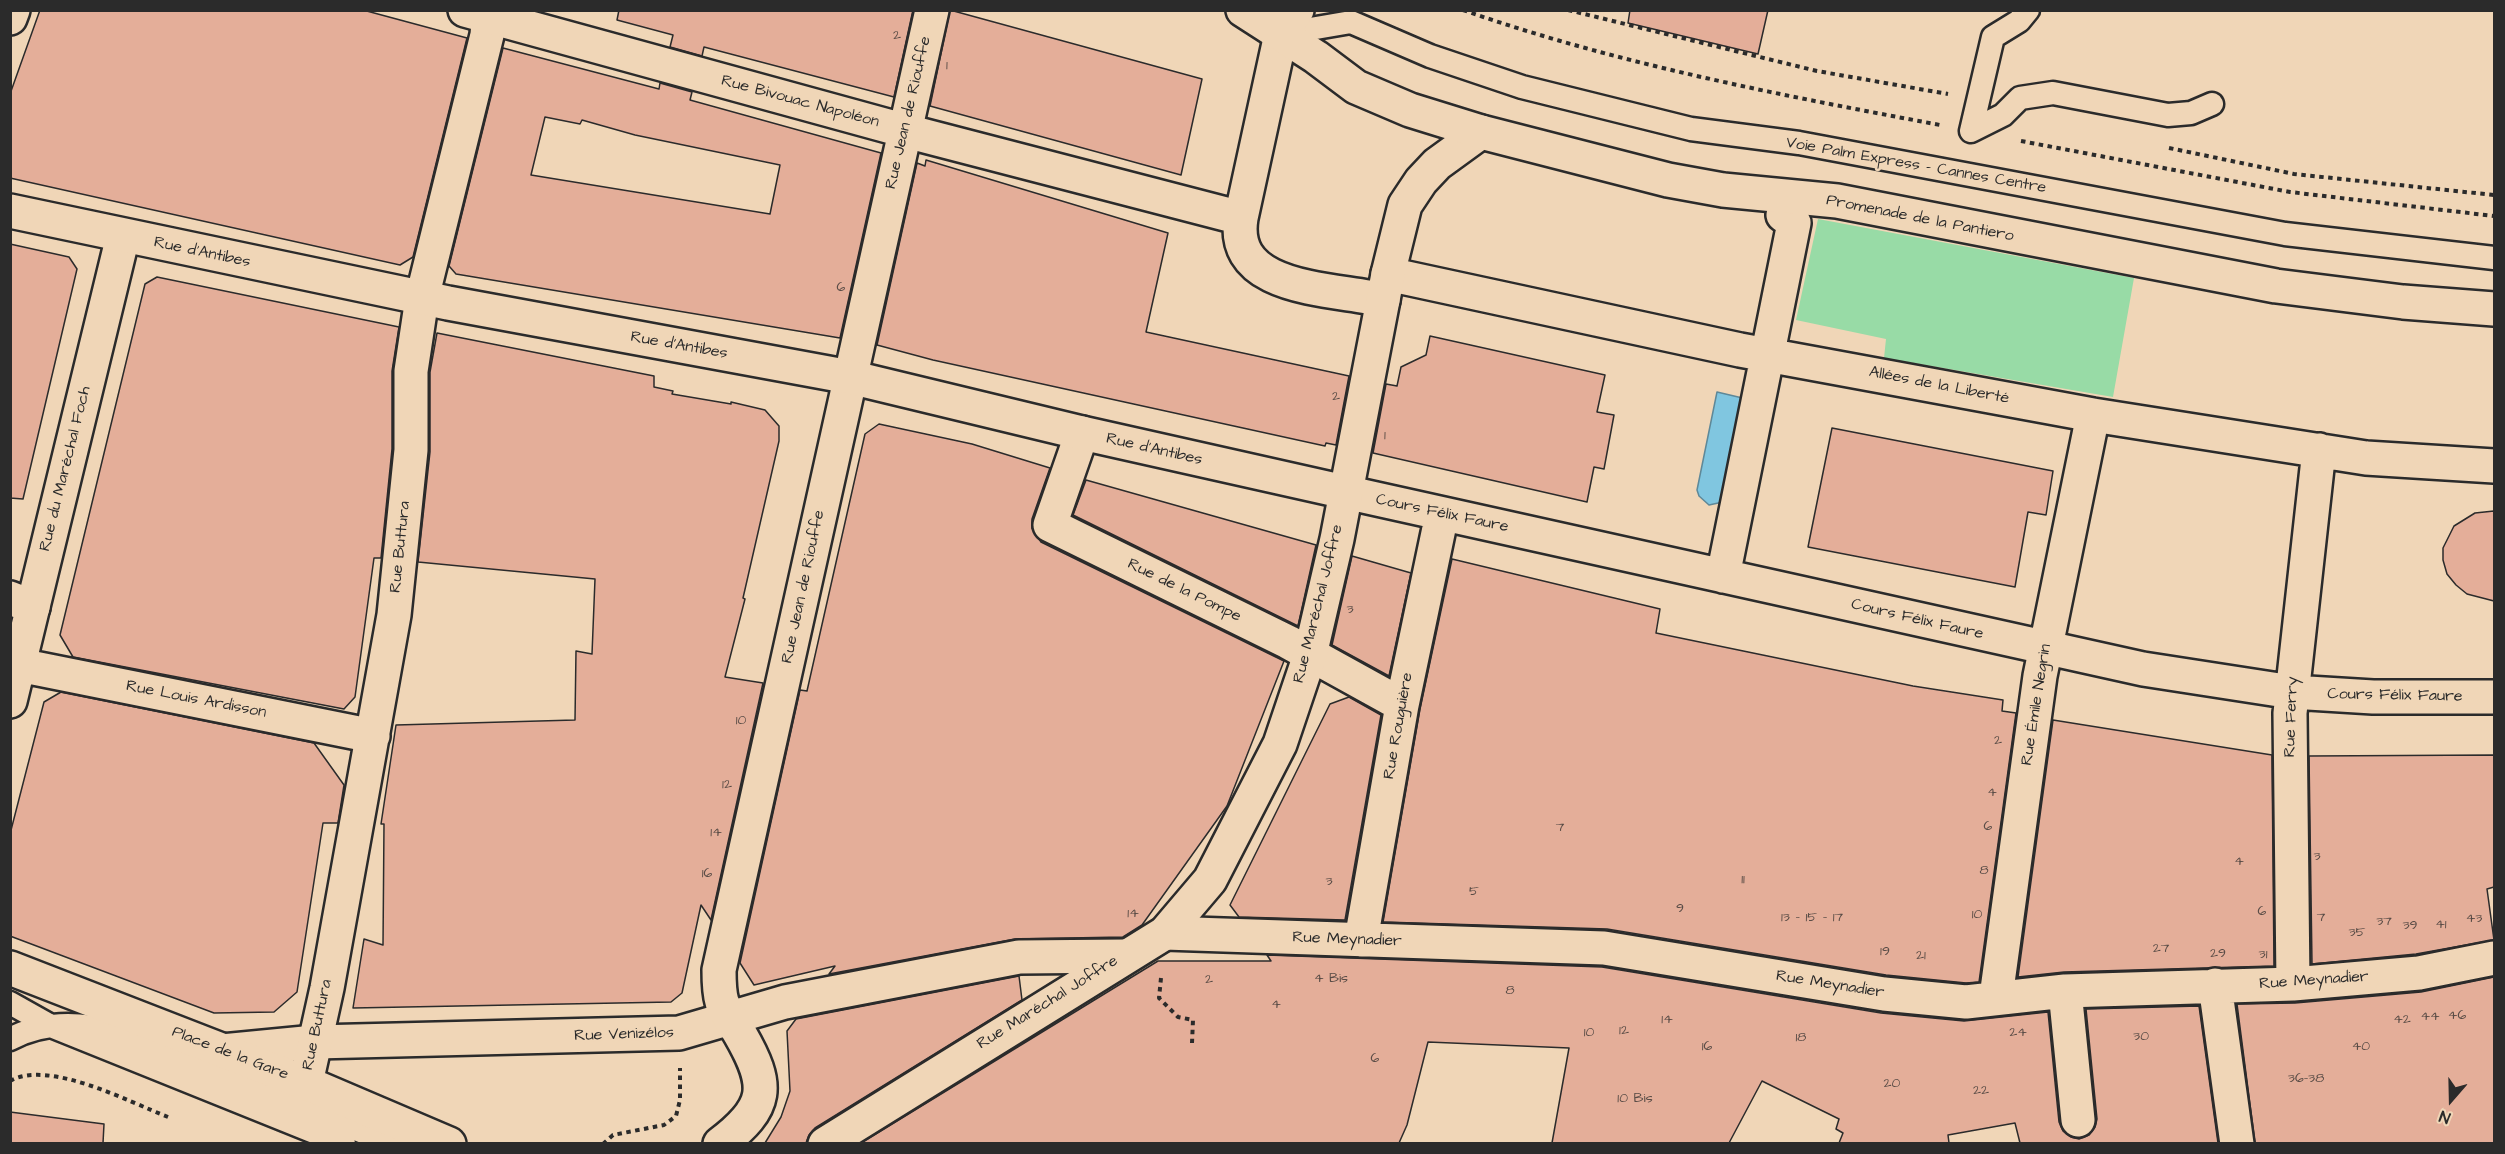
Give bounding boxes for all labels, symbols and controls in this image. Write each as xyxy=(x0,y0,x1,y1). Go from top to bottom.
house number: 2 xyxy=(893,28,901,44)
street label: Rue Jean de Riouffe xyxy=(882,35,936,191)
house number: 1 xyxy=(946,58,948,74)
street label: Rue Bivouac Napoléon xyxy=(719,72,881,132)
street label: Voie Palm Express - Cannes Centre xyxy=(1784,134,2048,198)
street label: Promenade de la Pantiero xyxy=(1825,191,2015,247)
street label: Rue d'Antibes xyxy=(152,233,252,273)
house number: 6 xyxy=(837,280,845,296)
street label: Rue d'Antibes xyxy=(629,328,729,364)
street label: Allées de la Liberté xyxy=(1867,363,2011,409)
street label: Rue du Maréchal Foch xyxy=(36,384,96,554)
house number: 2 xyxy=(1332,389,1340,405)
house number: 1 xyxy=(1384,428,1386,444)
street label: Rue d'Antibes xyxy=(1104,430,1204,470)
street label: Cours Félix Faure xyxy=(1374,491,1510,537)
street label: Rue Buttura xyxy=(387,500,415,594)
street label: Rue Jean de Riouffe xyxy=(778,509,830,665)
street label: Rue Maréchal Joffre xyxy=(1290,523,1348,685)
street label: Rue de la Pompe xyxy=(1124,555,1244,627)
street label: Cours Félix Faure xyxy=(1849,595,1985,645)
house number: 3 xyxy=(1346,602,1354,618)
street label: Rue Émile Negrin xyxy=(2018,643,2056,767)
street label: Rue Rouguière xyxy=(1380,671,1418,781)
street label: Rue Ferry xyxy=(2281,676,2303,758)
street label: Rue Louis Ardisson xyxy=(124,677,268,723)
street label: Cours Félix Faure xyxy=(2327,685,2463,707)
house number: 10 xyxy=(736,713,746,729)
house number: 2 xyxy=(1994,733,2002,749)
house number: 12 xyxy=(722,777,732,793)
house number: 4 xyxy=(1987,785,1997,801)
house number: 6 xyxy=(1984,819,1992,835)
house number: 7 xyxy=(1556,820,1564,836)
house number: 14 xyxy=(710,825,722,841)
house number: 3 xyxy=(2313,849,2321,865)
house number: 4 xyxy=(2234,854,2244,870)
house number: 8 xyxy=(1979,863,1989,879)
house number: 16 xyxy=(702,866,712,882)
house number: 11 xyxy=(1741,872,1745,888)
house number: 3 xyxy=(1325,874,1333,890)
house number: 5 xyxy=(1469,884,1479,900)
house number: 9 xyxy=(1676,901,1684,917)
house number: 6 xyxy=(2258,904,2266,920)
house number: 14 xyxy=(1127,906,1139,922)
house number: 10 xyxy=(1972,907,1982,923)
house number: 13 - 15 - 17 xyxy=(1781,910,1843,926)
house number: 7 xyxy=(2317,910,2325,926)
house number: 43 xyxy=(2466,911,2482,927)
house number: 37 xyxy=(2376,914,2392,930)
house number: 41 xyxy=(2435,917,2447,933)
house number: 39 xyxy=(2402,918,2418,934)
house number: 35 xyxy=(2348,925,2366,941)
street label: Rue Meynadier xyxy=(1292,928,1402,952)
house number: 27 xyxy=(2153,941,2169,957)
house number: 19 xyxy=(1880,944,1890,960)
house number: 29 xyxy=(2210,946,2226,962)
house number: 31 xyxy=(2259,947,2267,963)
house number: 21 xyxy=(1916,948,1926,964)
street label: Rue Maréchal Joffre xyxy=(974,952,1122,1054)
street label: Rue Meynadier xyxy=(1774,967,1886,1003)
street label: Rue Meynadier xyxy=(2259,968,2369,994)
house number: 4 Bis xyxy=(1314,971,1348,987)
house number: 2 xyxy=(1205,972,1213,988)
street label: Rue Buttura xyxy=(299,978,337,1072)
house number: 8 xyxy=(1505,983,1515,999)
house number: 4 xyxy=(1271,997,1281,1013)
house number: 46 xyxy=(2448,1008,2466,1024)
house number: 44 xyxy=(2420,1009,2440,1025)
house number: 14 xyxy=(1661,1012,1673,1028)
house number: 42 xyxy=(2393,1012,2411,1028)
street label: Place de la Gare xyxy=(169,1023,291,1085)
house number: 12 xyxy=(1619,1023,1629,1039)
street label: Rue Venizélos xyxy=(574,1024,674,1046)
house number: 10 xyxy=(1584,1025,1594,1041)
house number: 24 xyxy=(2009,1025,2027,1041)
house number: 30 xyxy=(2133,1029,2149,1045)
house number: 18 xyxy=(1796,1030,1806,1046)
house number: 16 xyxy=(1702,1039,1712,1055)
house number: 40 xyxy=(2352,1039,2370,1055)
house number: 6 xyxy=(1371,1051,1379,1067)
north arrow xyxy=(2421,1070,2481,1130)
house number: 36-38 xyxy=(2288,1071,2324,1087)
house number: 20 xyxy=(1884,1076,1900,1092)
house number: 22 xyxy=(1973,1083,1989,1099)
house number: 10 Bis xyxy=(1617,1091,1653,1107)
text: N xyxy=(2436,1105,2453,1129)

